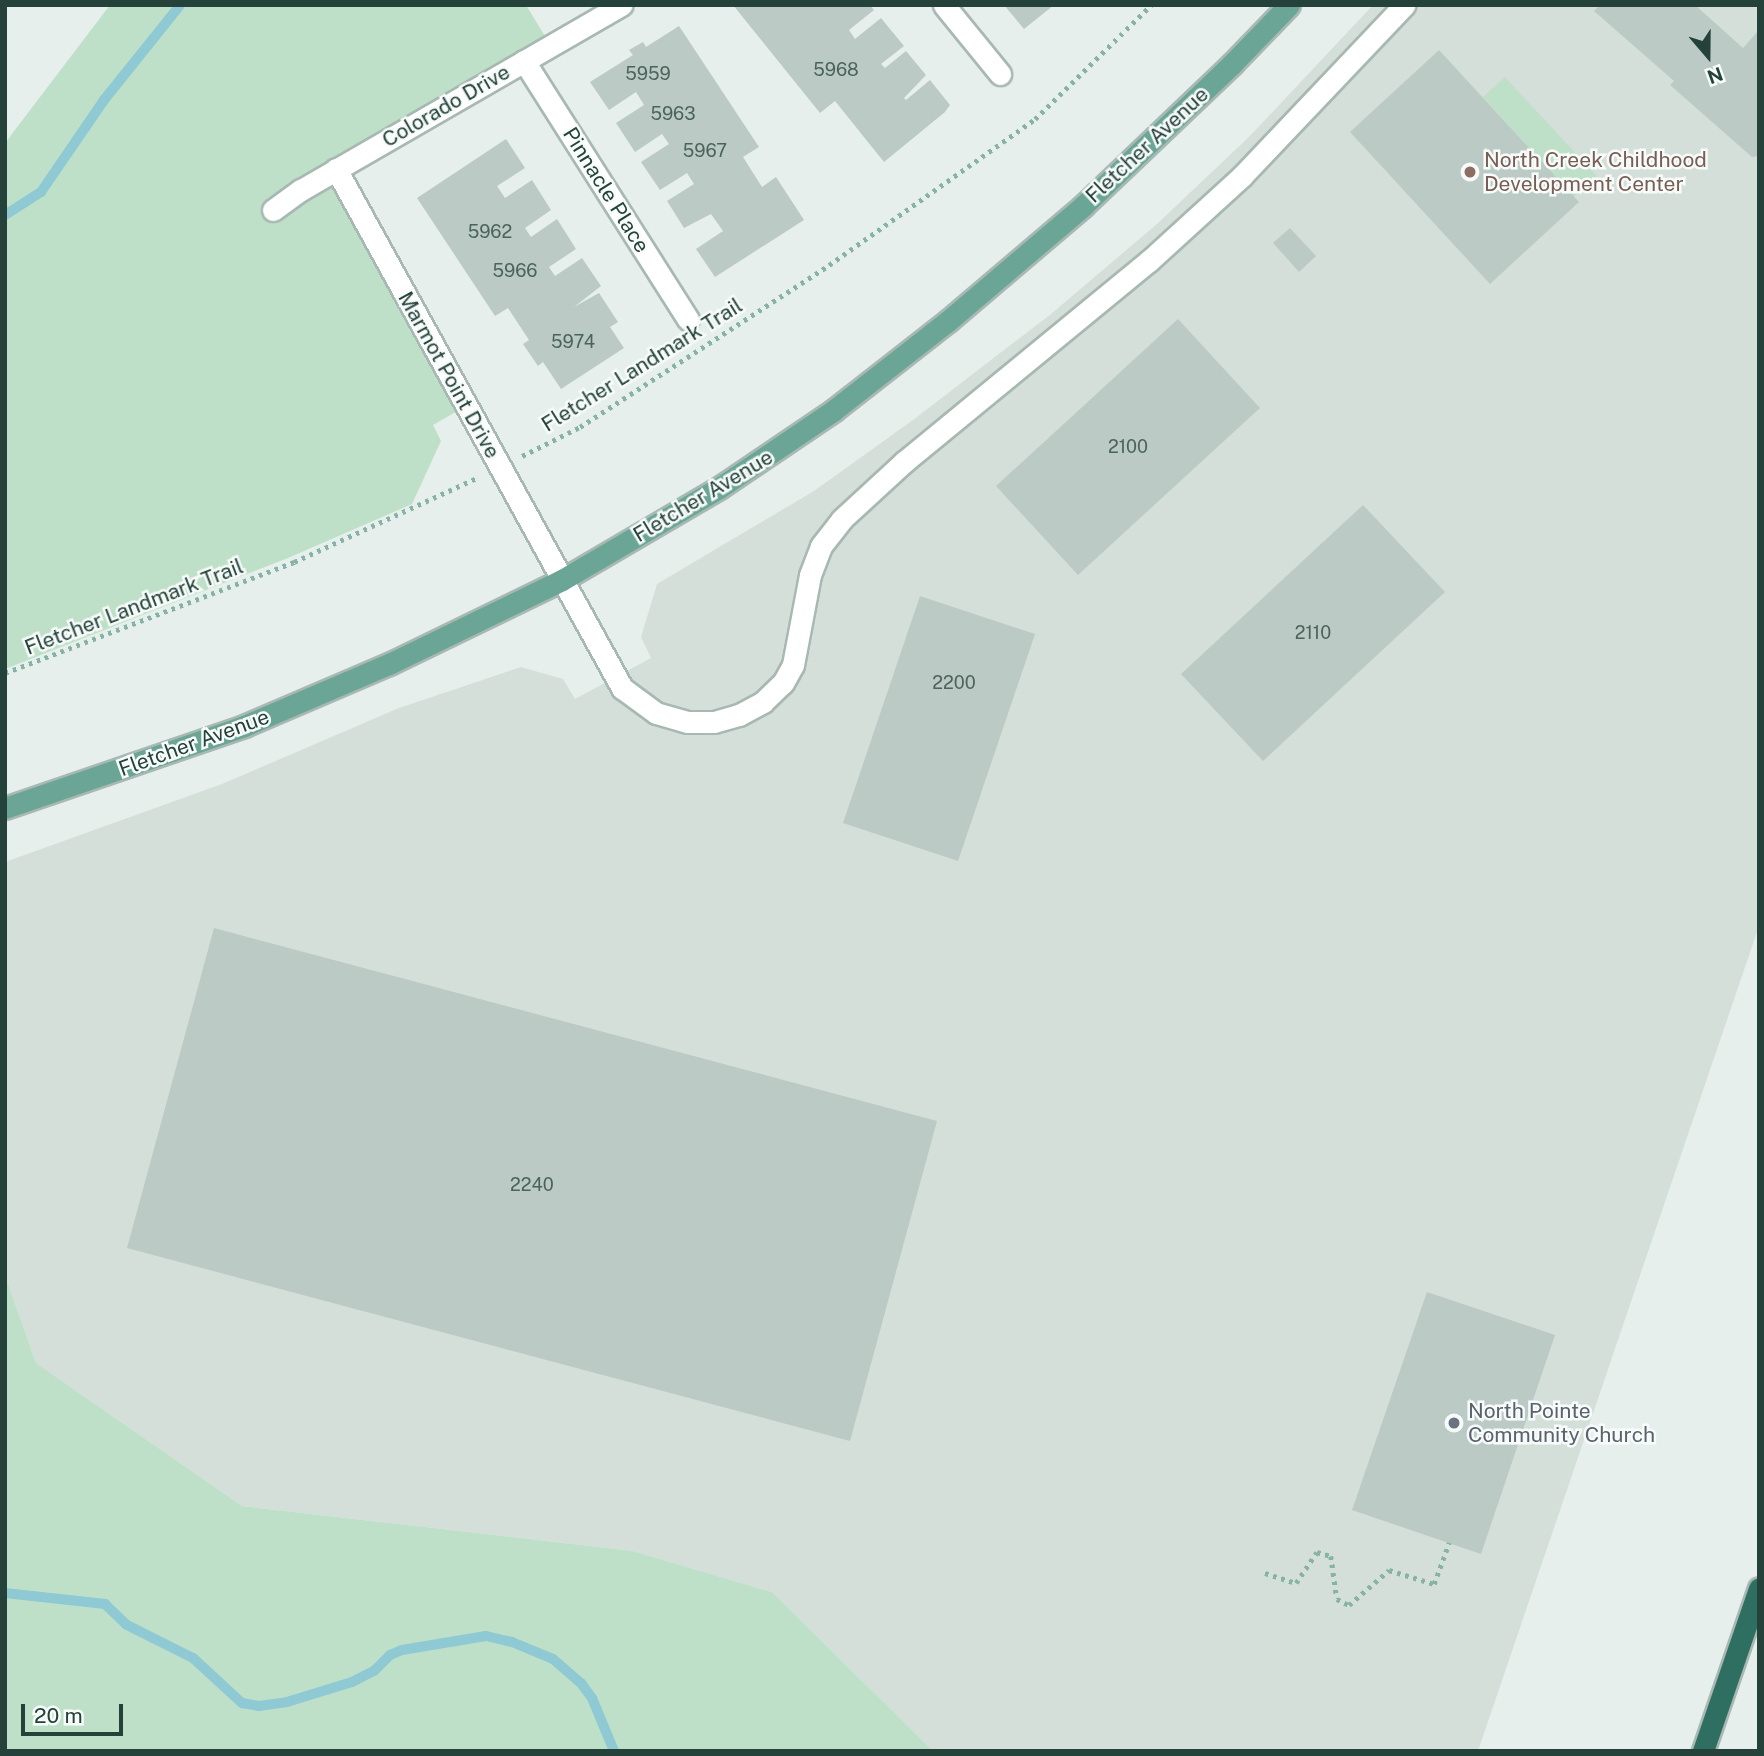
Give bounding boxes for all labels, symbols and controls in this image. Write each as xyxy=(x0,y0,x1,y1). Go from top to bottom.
north arrow xyxy=(1673,21,1743,91)
street label: Colorado Drive xyxy=(378,59,514,153)
house number: 5968 xyxy=(813,59,859,81)
house number: 5959 xyxy=(625,63,671,85)
text: N xyxy=(1704,63,1726,89)
street label: Fletcher Avenue xyxy=(1081,82,1213,208)
house number: 5963 xyxy=(650,103,696,125)
street label: Pinnacle Place xyxy=(557,123,655,257)
house number: 5967 xyxy=(683,140,727,162)
place label: North Creek Childhood Development Center xyxy=(1484,147,1707,197)
marker: North Creek Childhood Development Center xyxy=(1462,164,1478,180)
house number: 5962 xyxy=(468,221,512,243)
house number: 5966 xyxy=(493,260,537,282)
street label: Marmot Point Drive xyxy=(393,287,505,463)
street label: Fletcher Landmark Trail xyxy=(537,293,747,437)
house number: 5974 xyxy=(551,331,595,353)
house number: 2100 xyxy=(1108,436,1148,458)
street label: Fletcher Avenue xyxy=(629,444,777,548)
street label: Fletcher Landmark Trail xyxy=(21,554,247,660)
house number: 2110 xyxy=(1295,622,1331,644)
house number: 2200 xyxy=(932,672,976,694)
street label: Fletcher Avenue xyxy=(115,704,273,782)
house number: 2240 xyxy=(510,1174,554,1196)
place label: North Pointe Community Church xyxy=(1468,1398,1655,1448)
marker: North Pointe Community Church xyxy=(1446,1415,1462,1431)
scale bar xyxy=(24,1690,126,1734)
text: 20 m xyxy=(34,1703,83,1728)

